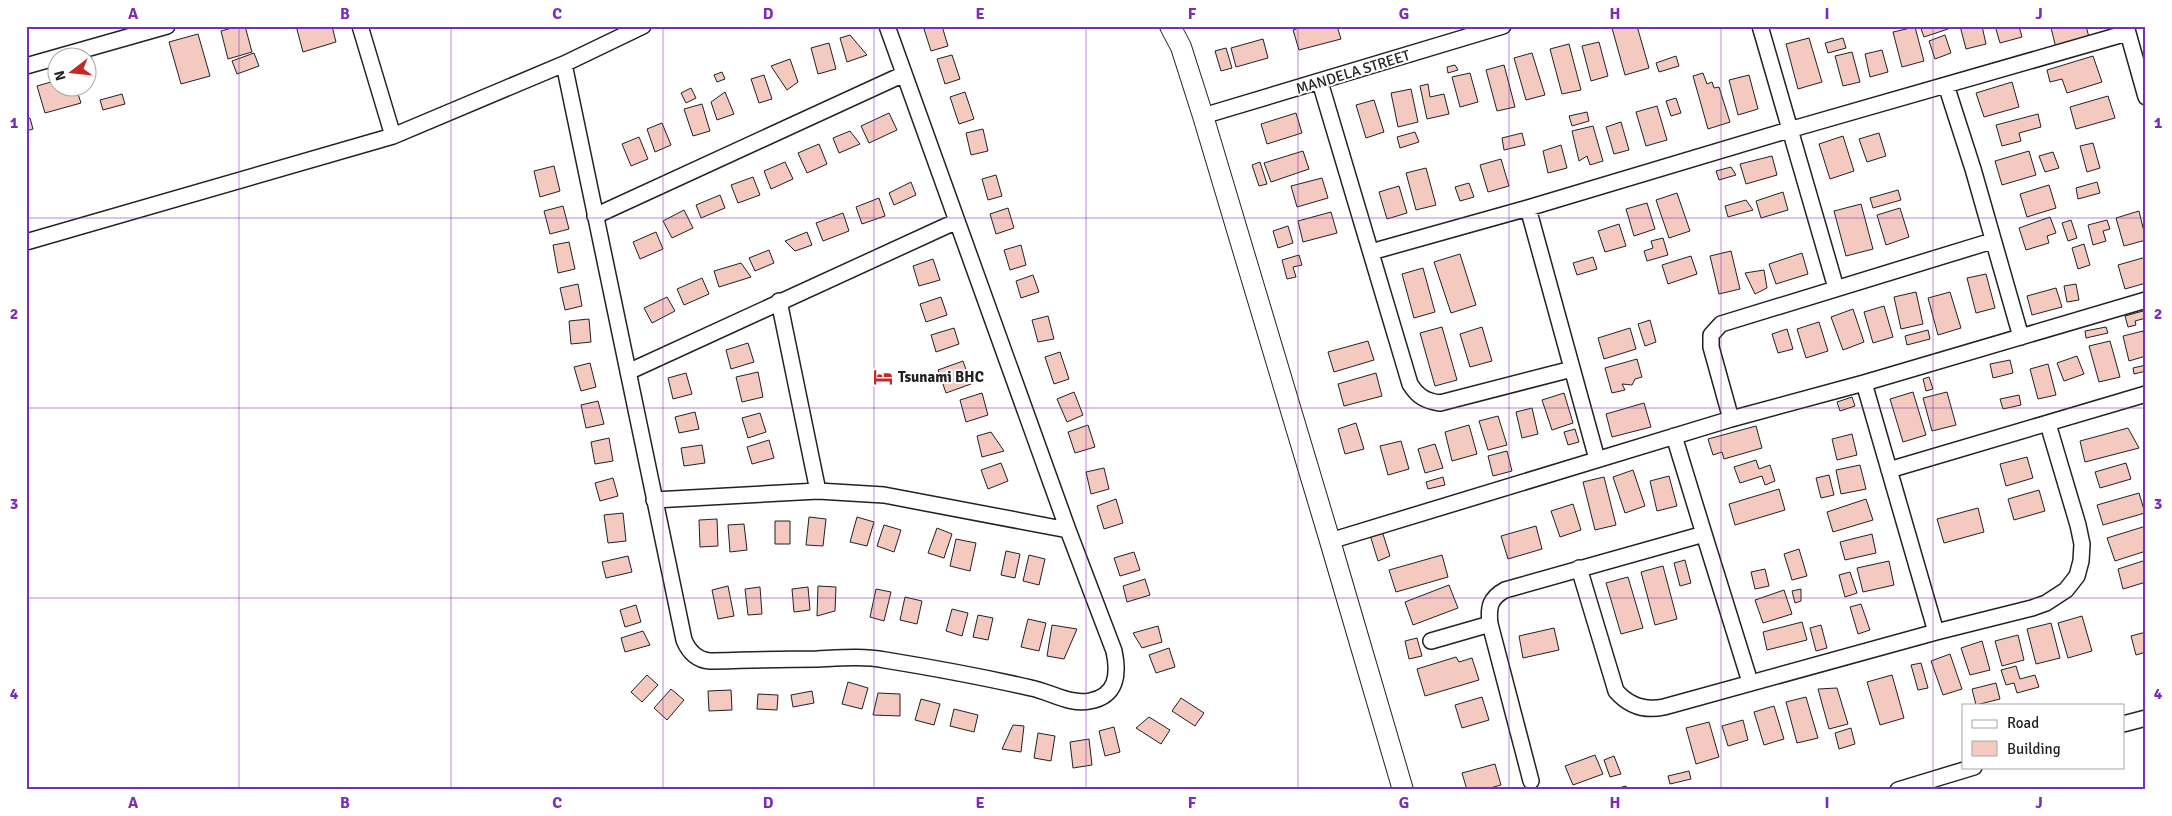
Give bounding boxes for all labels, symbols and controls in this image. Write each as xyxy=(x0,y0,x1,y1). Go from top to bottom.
text: A xyxy=(128,4,139,24)
text: B xyxy=(340,4,350,24)
text: C xyxy=(552,4,562,24)
text: D xyxy=(763,4,774,24)
text: E xyxy=(975,4,985,24)
text: F xyxy=(1188,4,1197,24)
text: G xyxy=(1399,4,1409,24)
text: H xyxy=(1610,4,1620,24)
text: I xyxy=(1824,4,1830,24)
text: J xyxy=(2035,4,2043,24)
street label: MANDELA STREET xyxy=(1294,46,1413,98)
north arrow xyxy=(48,48,98,98)
text: N xyxy=(50,68,69,82)
text: 1 xyxy=(10,113,19,133)
text: 1 xyxy=(2154,113,2163,133)
text: 2 xyxy=(10,304,18,324)
text: 2 xyxy=(2154,304,2162,324)
hotel icon: Tsunami BHC xyxy=(872,366,894,388)
place label: Tsunami BHC xyxy=(898,368,984,386)
text: 3 xyxy=(10,494,18,514)
text: 3 xyxy=(2154,494,2162,514)
text: 4 xyxy=(10,684,19,704)
text: 4 xyxy=(2154,684,2163,704)
legend xyxy=(1962,704,2124,768)
text: Road xyxy=(2007,714,2039,732)
text: Building xyxy=(2007,740,2061,758)
text: A xyxy=(128,793,139,813)
text: B xyxy=(340,793,350,813)
text: C xyxy=(552,793,562,813)
text: D xyxy=(763,793,774,813)
text: E xyxy=(975,793,985,813)
text: F xyxy=(1188,793,1197,813)
text: G xyxy=(1399,793,1409,813)
text: H xyxy=(1610,793,1620,813)
text: I xyxy=(1824,793,1830,813)
text: J xyxy=(2035,793,2043,813)

